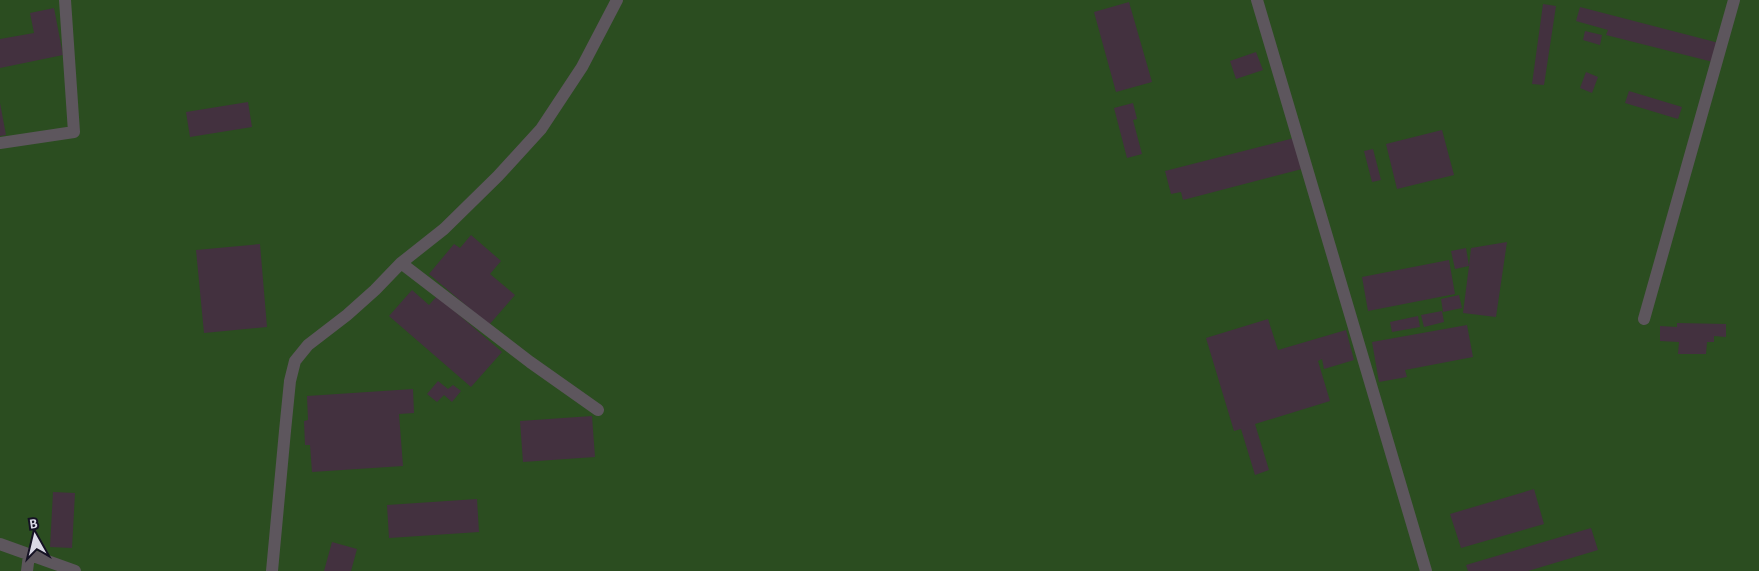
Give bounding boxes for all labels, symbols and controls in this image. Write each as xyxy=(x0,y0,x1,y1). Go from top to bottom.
north arrow xyxy=(10,511,60,561)
text: B xyxy=(28,517,38,532)

